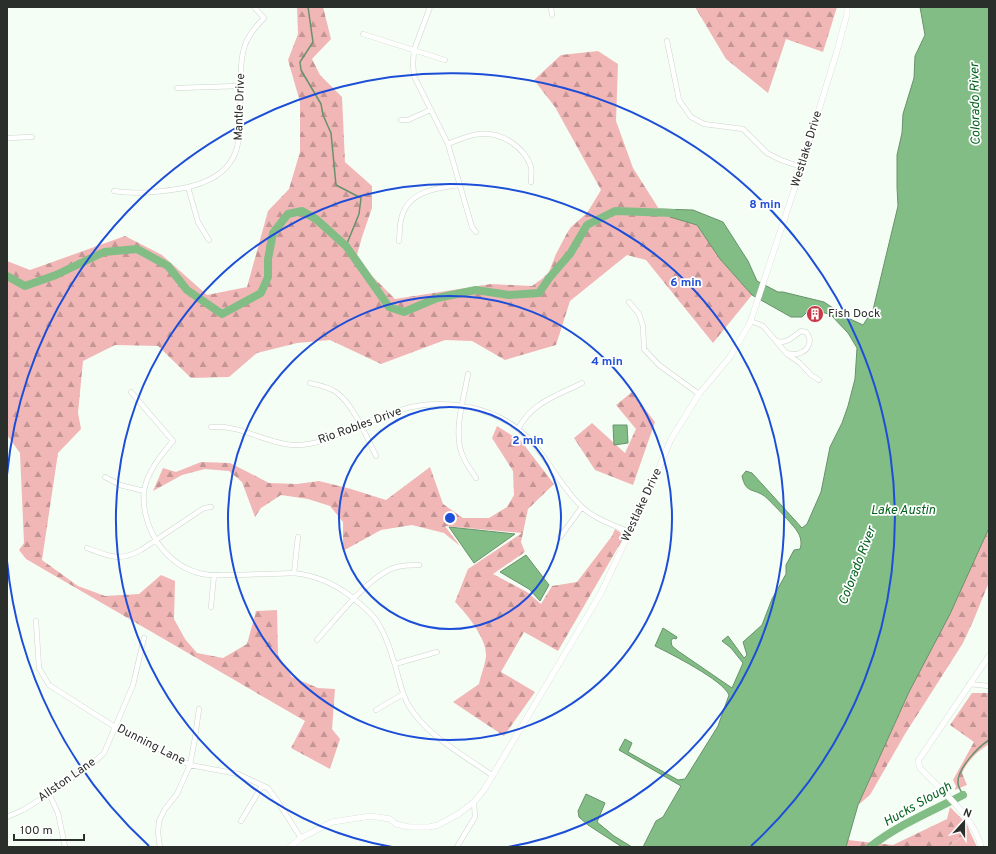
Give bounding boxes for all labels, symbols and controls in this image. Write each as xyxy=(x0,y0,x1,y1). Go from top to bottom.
water label: Colorado River xyxy=(967,61,985,146)
street label: Mantle Drive xyxy=(231,73,249,141)
street label: Westlake Drive xyxy=(788,109,826,189)
text: 8 min xyxy=(749,197,781,213)
text: 6 min xyxy=(670,275,702,291)
building icon: Fish Dock xyxy=(805,304,825,324)
place label: Fish Dock xyxy=(828,306,880,322)
text: 4 min xyxy=(591,354,623,370)
street label: Rio Robles Drive xyxy=(316,403,404,449)
text: 2 min xyxy=(512,433,544,449)
street label: Westlake Drive xyxy=(618,466,666,544)
water label: Lake Austin xyxy=(871,503,935,519)
centre of rings xyxy=(443,511,457,525)
water label: Colorado River xyxy=(836,524,881,607)
street label: Dunning Lane xyxy=(114,721,188,769)
street label: Allston Lane xyxy=(35,754,99,806)
water label: Hucks Slough xyxy=(881,779,955,831)
north arrow xyxy=(944,802,984,842)
text: N xyxy=(961,806,973,822)
scale bar xyxy=(14,816,84,842)
text: 100 m xyxy=(20,823,53,839)

